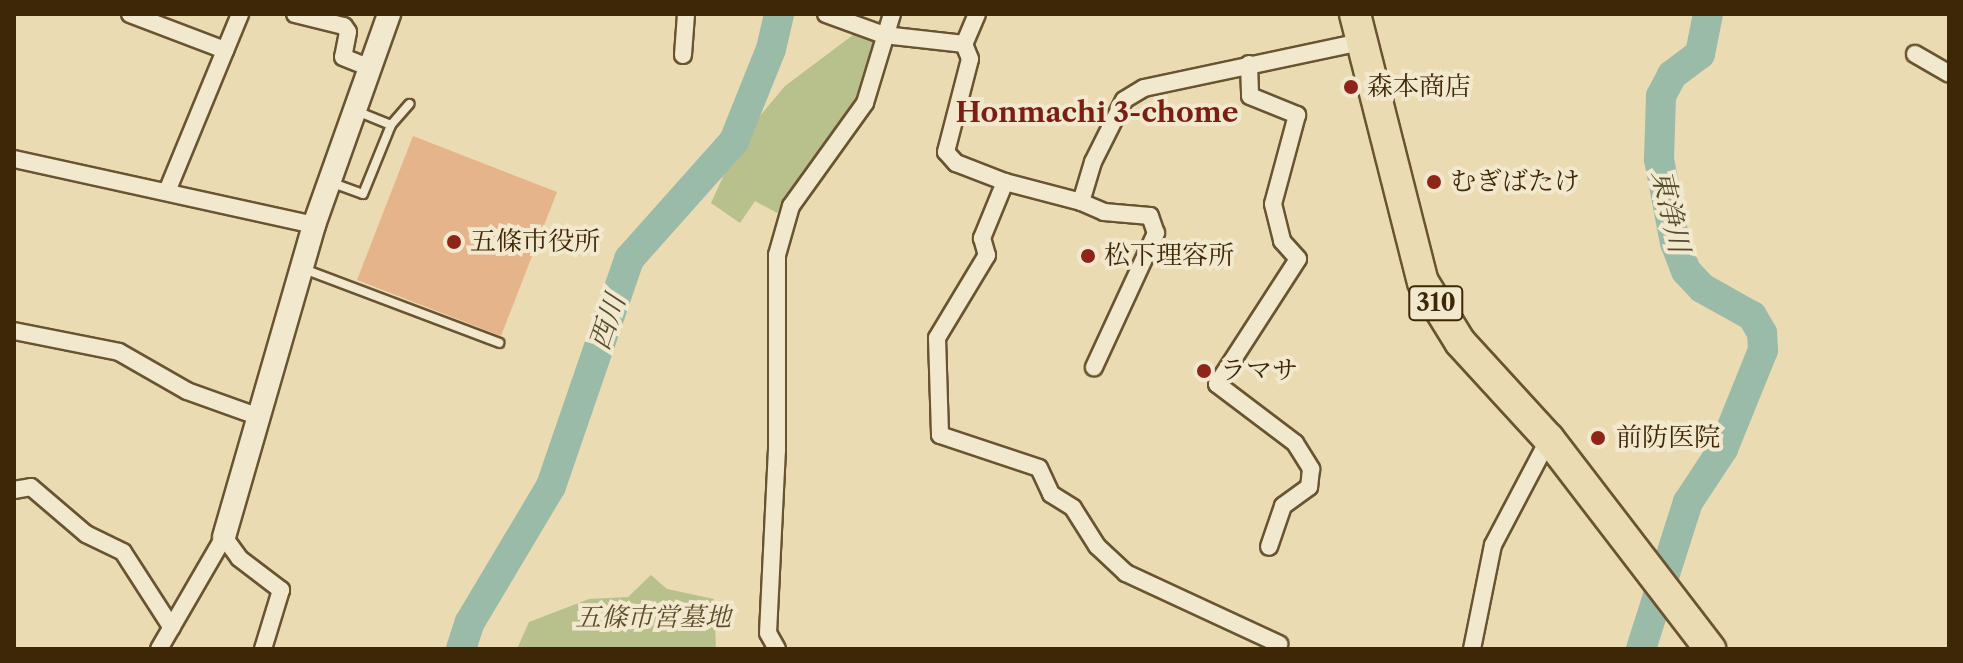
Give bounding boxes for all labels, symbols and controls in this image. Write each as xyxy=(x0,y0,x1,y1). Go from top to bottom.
place label: 森本商店 xyxy=(1367,71,1471,103)
marker: 森本商店 xyxy=(1342,78,1360,96)
district label: Honmachi 3-chome xyxy=(956,95,1238,129)
place label: むぎばたけ xyxy=(1450,166,1580,198)
water label: 東浄川 xyxy=(1645,166,1697,256)
marker: むぎばたけ xyxy=(1425,173,1443,191)
place label: 五條市役所 xyxy=(470,226,600,258)
marker: 五條市役所 xyxy=(445,233,463,251)
place label: 松下理容所 xyxy=(1104,240,1234,272)
marker: 松下理容所 xyxy=(1079,247,1097,265)
road number: 310 xyxy=(1408,283,1464,323)
water label: 西川 xyxy=(582,290,632,354)
place label: ラマサ xyxy=(1220,355,1298,387)
marker: ラマサ xyxy=(1195,362,1213,380)
place label: 前防医院 xyxy=(1616,422,1720,454)
marker: 前防医院 xyxy=(1587,427,1609,449)
park label: 五條市営墓地 xyxy=(575,602,731,634)

